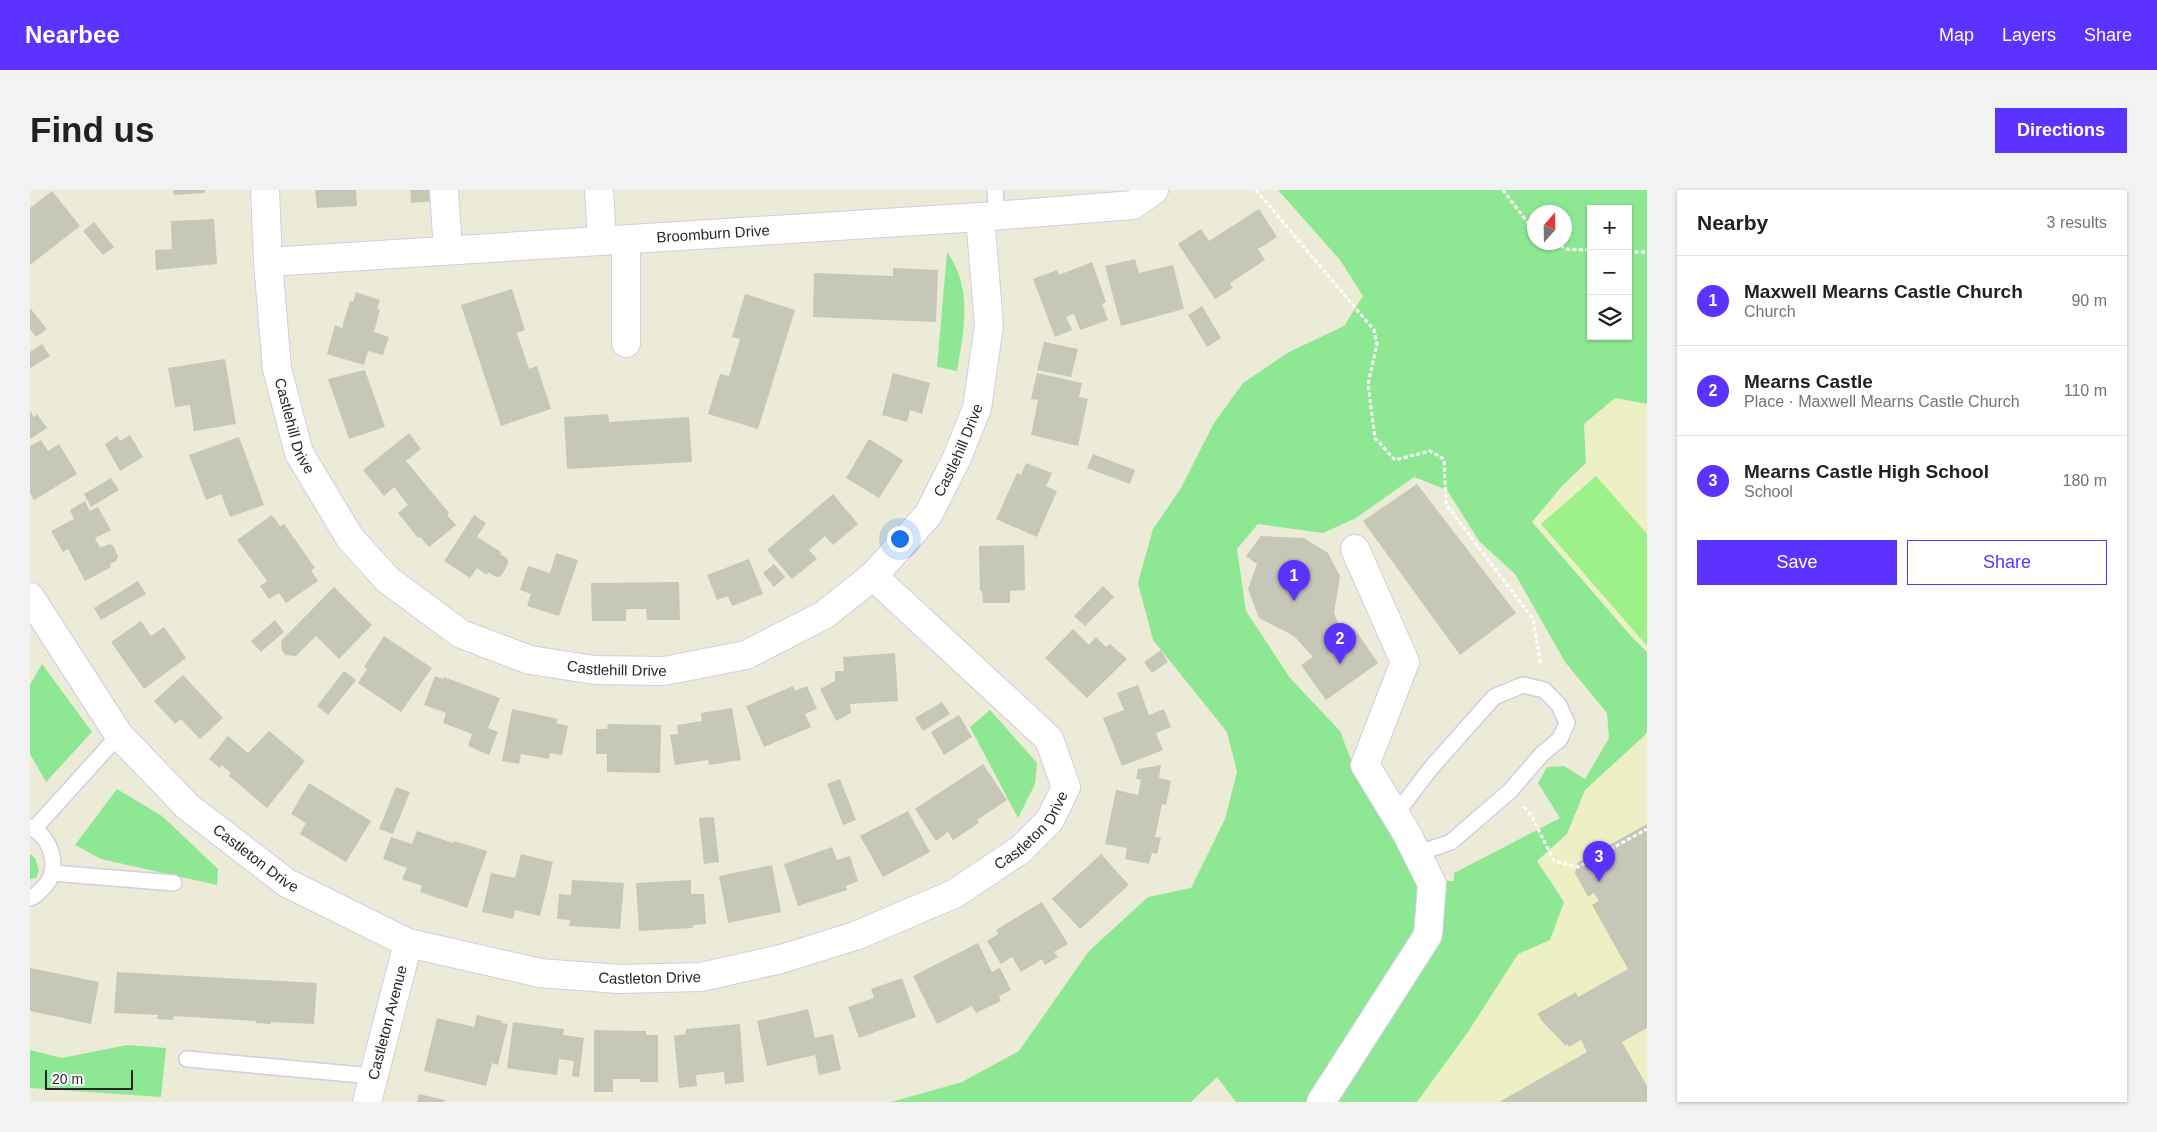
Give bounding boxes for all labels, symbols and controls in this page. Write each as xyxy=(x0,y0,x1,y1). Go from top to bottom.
text: Nearbee xyxy=(25,21,120,48)
text: Map xyxy=(1939,25,1974,45)
text: Layers xyxy=(2002,25,2056,45)
text: Share xyxy=(2084,25,2132,45)
button: Directions xyxy=(1995,108,2127,153)
text: Find us xyxy=(30,110,154,149)
north arrow xyxy=(1527,205,1572,250)
map controls xyxy=(1587,205,1632,340)
button: + xyxy=(1587,205,1632,250)
text: Nearby xyxy=(1697,211,1768,234)
text: 3 results xyxy=(2047,214,2107,231)
street label: Broomburn Drive xyxy=(656,221,770,245)
button: − xyxy=(1587,250,1632,295)
text: Maxwell Mearns Castle Church xyxy=(1744,281,2023,302)
text: 1 xyxy=(1709,292,1717,309)
text: 90 m xyxy=(2071,292,2107,309)
button: layers xyxy=(1587,295,1632,340)
text: Church xyxy=(1744,303,1796,320)
text: Mearns Castle xyxy=(1744,371,1873,392)
street label: Castlehill Drive xyxy=(272,376,318,477)
text: 2 xyxy=(1709,382,1717,399)
text: 110 m xyxy=(2064,382,2107,399)
text: Place · Maxwell Mearns Castle Church xyxy=(1744,393,2020,410)
street label: Castlehill Drive xyxy=(930,401,986,499)
text: Mearns Castle High School xyxy=(1744,461,1989,482)
text: 3 xyxy=(1709,472,1717,489)
text: 180 m xyxy=(2063,472,2107,489)
text: School xyxy=(1744,483,1793,500)
your location xyxy=(887,526,913,552)
button: Save xyxy=(1697,540,1897,585)
button: Share xyxy=(1907,540,2107,585)
pin: 1 xyxy=(1278,560,1310,601)
pin: 2 xyxy=(1324,623,1356,664)
street label: Castlehill Drive xyxy=(566,657,667,679)
street label: Castleton Drive xyxy=(991,788,1071,873)
street label: Castleton Drive xyxy=(210,820,301,895)
pin: 3 xyxy=(1583,841,1615,882)
street label: Castleton Avenue xyxy=(364,964,410,1081)
street label: Castleton Drive xyxy=(598,968,701,987)
scale bar xyxy=(45,1067,132,1090)
text: 20 m xyxy=(52,1071,83,1087)

